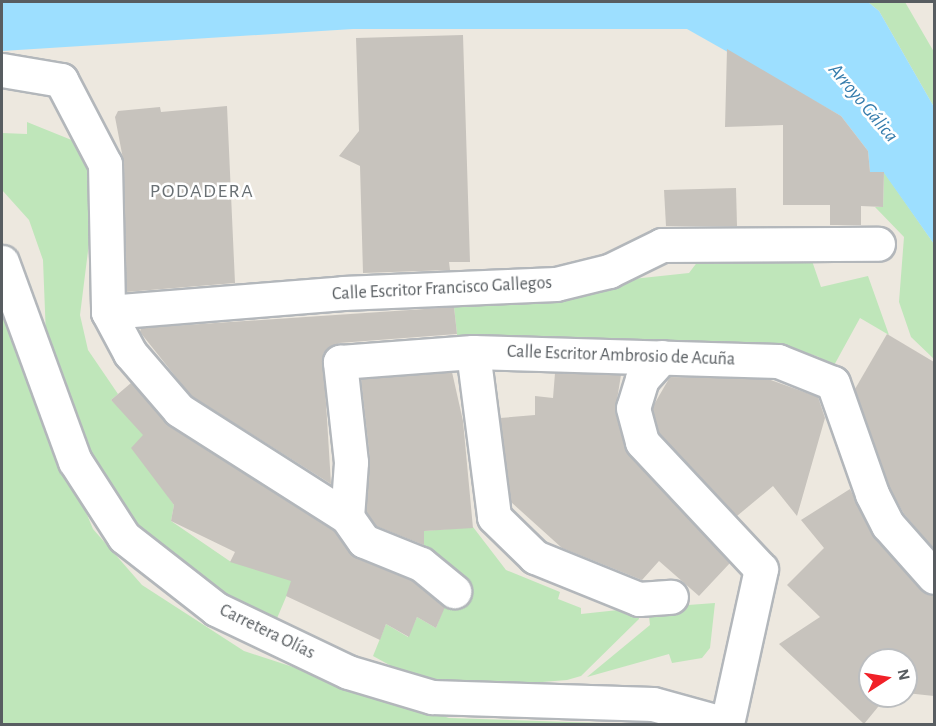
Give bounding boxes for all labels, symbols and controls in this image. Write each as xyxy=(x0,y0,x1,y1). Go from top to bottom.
water label: Arroyo Gálica xyxy=(823,59,903,147)
district label: PODADERA xyxy=(150,179,254,203)
street label: Calle Escritor Francisco Gallegos xyxy=(332,272,552,306)
street label: Calle Escritor Ambrosio de Acuña xyxy=(506,341,736,371)
street label: Carretera Olías xyxy=(216,600,318,664)
north arrow xyxy=(858,648,918,708)
text: N xyxy=(895,668,913,682)

